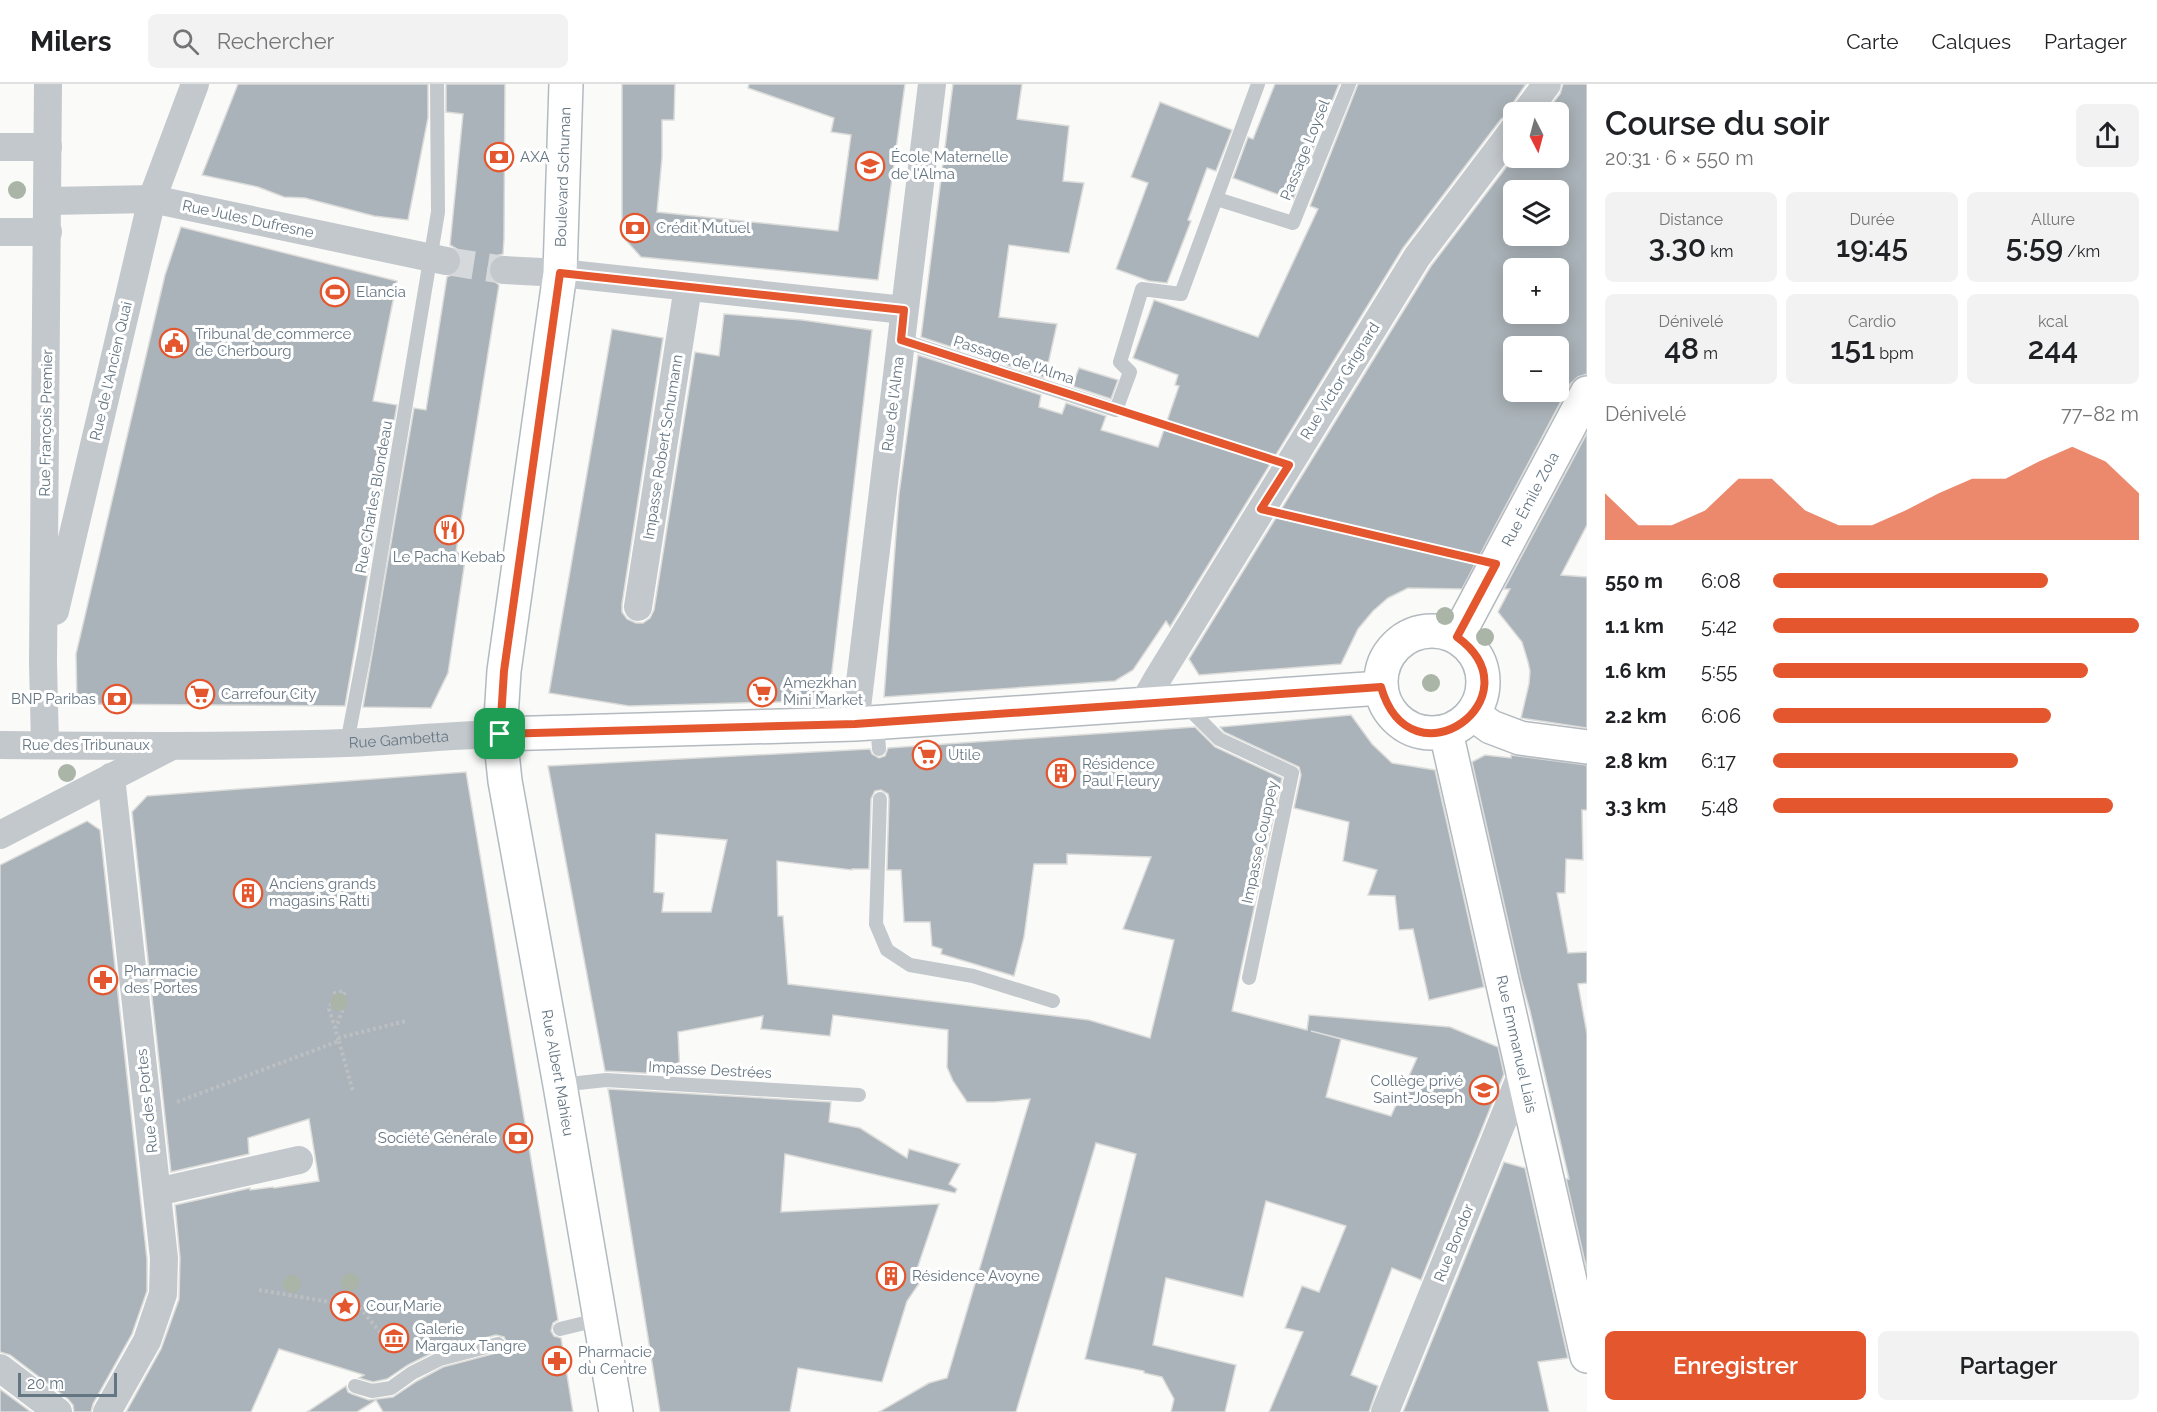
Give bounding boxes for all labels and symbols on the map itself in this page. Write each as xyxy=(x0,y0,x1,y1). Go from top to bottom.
street label: Passage Loysel xyxy=(1277,96,1334,203)
north arrow xyxy=(1503,102,1569,168)
street label: Boulevard Schuman xyxy=(552,107,574,247)
bank icon: AXA xyxy=(483,141,515,173)
place label: AXA xyxy=(520,148,550,166)
place label: École Maternelle de l'Alma xyxy=(891,148,1009,183)
school or university icon: École Maternelle de l'Alma xyxy=(854,150,886,182)
street label: Rue Jules Dufresne xyxy=(181,196,316,242)
bank icon: Crédit Mutuel xyxy=(619,212,651,244)
place label: Crédit Mutuel xyxy=(656,219,751,237)
sports icon: Elancia xyxy=(319,276,351,308)
place label: Elancia xyxy=(356,283,406,301)
street label: Rue de l'Ancien Quai xyxy=(86,300,136,442)
street label: Rue Victor Grignard xyxy=(1297,319,1383,443)
place label: Tribunal de commerce de Cherbourg xyxy=(195,325,351,360)
public building icon: Tribunal de commerce de Cherbourg xyxy=(158,327,190,359)
street label: Passage de l'Alma xyxy=(951,332,1077,388)
street label: Rue François Premier xyxy=(36,348,56,497)
street label: Impasse Robert Schumann xyxy=(639,353,687,541)
street label: Rue de l'Alma xyxy=(878,356,908,452)
street label: Rue Charles Blondeau xyxy=(352,419,396,575)
street label: Rue Émile Zola xyxy=(1498,449,1563,550)
restaurant icon: Le Pacha Kebab xyxy=(433,514,465,546)
place label: Le Pacha Kebab xyxy=(393,548,505,566)
place label: Amezkhan Mini Market xyxy=(783,674,863,709)
supermarket icon: Amezkhan Mini Market xyxy=(746,676,778,708)
supermarket icon: Carrefour City xyxy=(184,678,216,710)
bank icon: BNP Paribas xyxy=(101,683,133,715)
place label: Carrefour City xyxy=(221,685,316,703)
place label: BNP Paribas xyxy=(11,690,96,708)
pin xyxy=(474,708,525,759)
street label: Rue Gambetta xyxy=(348,727,449,752)
street label: Rue des Tribunaux xyxy=(22,736,150,754)
supermarket icon: Utile xyxy=(911,739,943,771)
place label: Utile xyxy=(948,746,981,764)
place label: Résidence Paul Fleury xyxy=(1082,755,1160,790)
building icon: Résidence Paul Fleury xyxy=(1045,757,1077,789)
street label: Impasse Couppey xyxy=(1238,779,1282,905)
place label: Anciens grands magasins Ratti xyxy=(269,875,376,910)
building icon: Anciens grands magasins Ratti xyxy=(232,877,264,909)
place label: Pharmacie des Portes xyxy=(124,962,198,997)
pharmacy icon: Pharmacie des Portes xyxy=(87,964,119,996)
street label: Rue Emmanuel Liais xyxy=(1492,973,1541,1115)
street label: Rue Albert Mahieu xyxy=(538,1008,578,1138)
street label: Rue des Portes xyxy=(133,1048,161,1154)
street label: Impasse Destrées xyxy=(648,1058,772,1082)
place label: Collège privé Saint-Joseph xyxy=(1371,1072,1463,1107)
school or university icon: Collège privé Saint-Joseph xyxy=(1468,1074,1500,1106)
bank icon: Société Générale xyxy=(502,1122,534,1154)
place label: Société Générale xyxy=(378,1129,497,1147)
street label: Rue Bondor xyxy=(1430,1201,1478,1285)
building icon: Résidence Avoyne xyxy=(875,1260,907,1292)
place label: Résidence Avoyne xyxy=(912,1267,1040,1285)
place icon: Cour Marie xyxy=(329,1290,361,1322)
place label: Cour Marie xyxy=(366,1297,442,1315)
place label: Galerie Margaux Tangre xyxy=(415,1320,526,1355)
museum icon: Galerie Margaux Tangre xyxy=(378,1322,410,1354)
place label: Pharmacie du Centre xyxy=(578,1343,652,1378)
pharmacy icon: Pharmacie du Centre xyxy=(541,1345,573,1377)
scale bar xyxy=(18,1370,117,1398)

